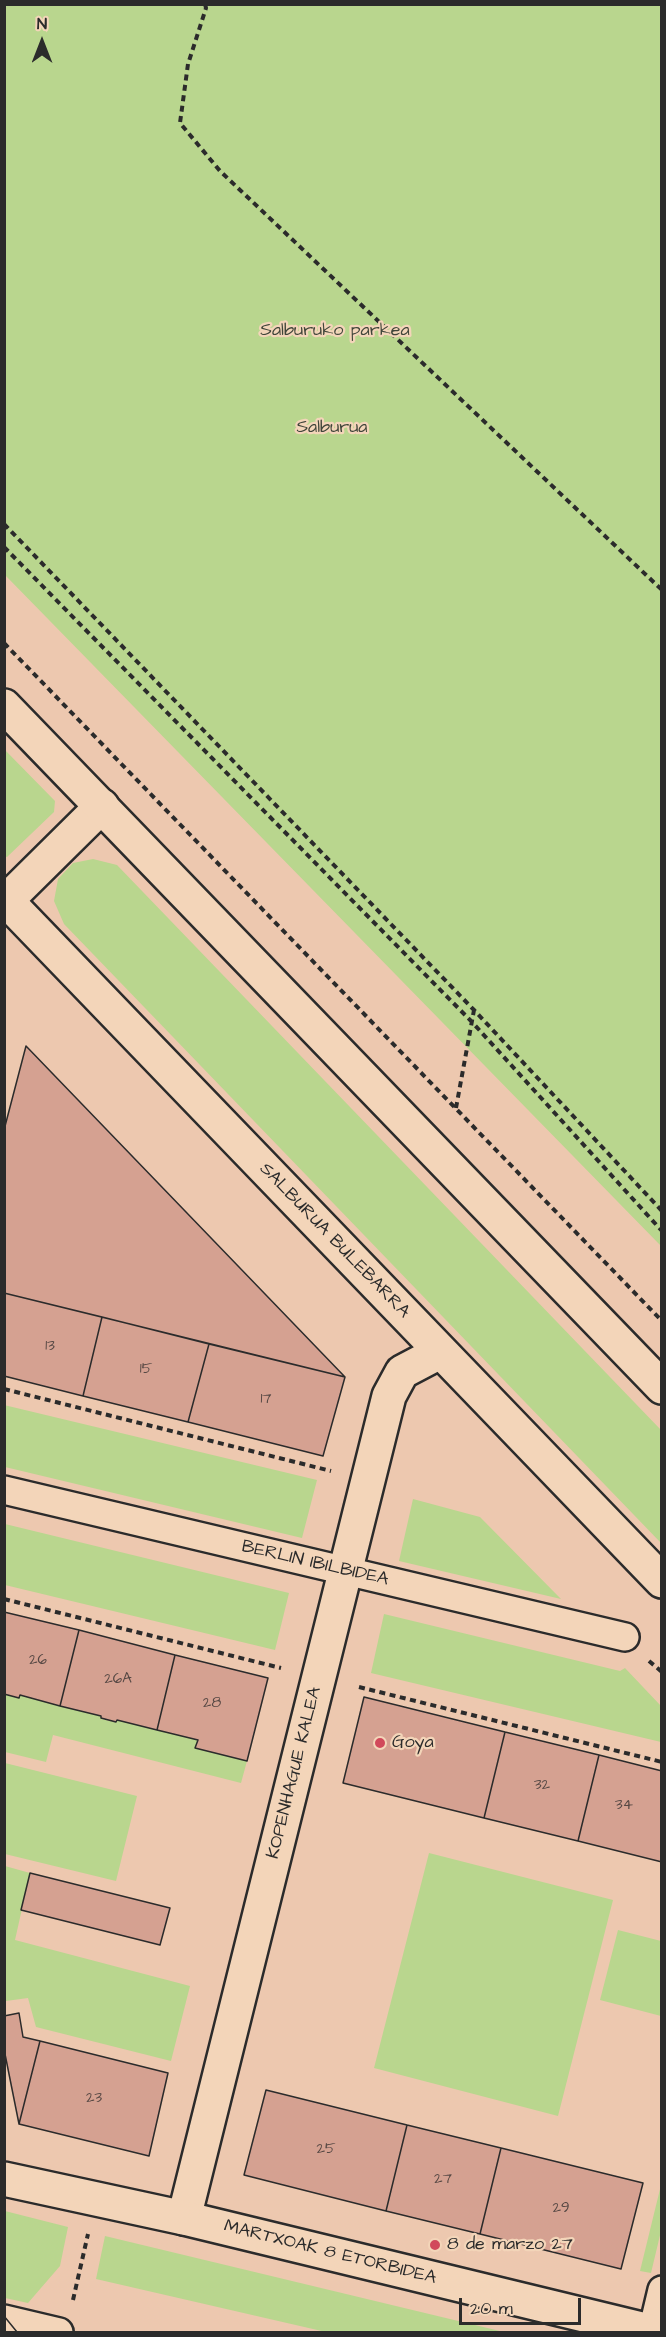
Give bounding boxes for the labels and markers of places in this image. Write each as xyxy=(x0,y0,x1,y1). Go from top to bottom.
place label: Goya xyxy=(392,1732,434,1754)
marker: Goya xyxy=(373,1736,387,1750)
place label: 8 de marzo 27 xyxy=(447,2234,573,2256)
marker: 8 de marzo 27 xyxy=(428,2238,442,2252)

